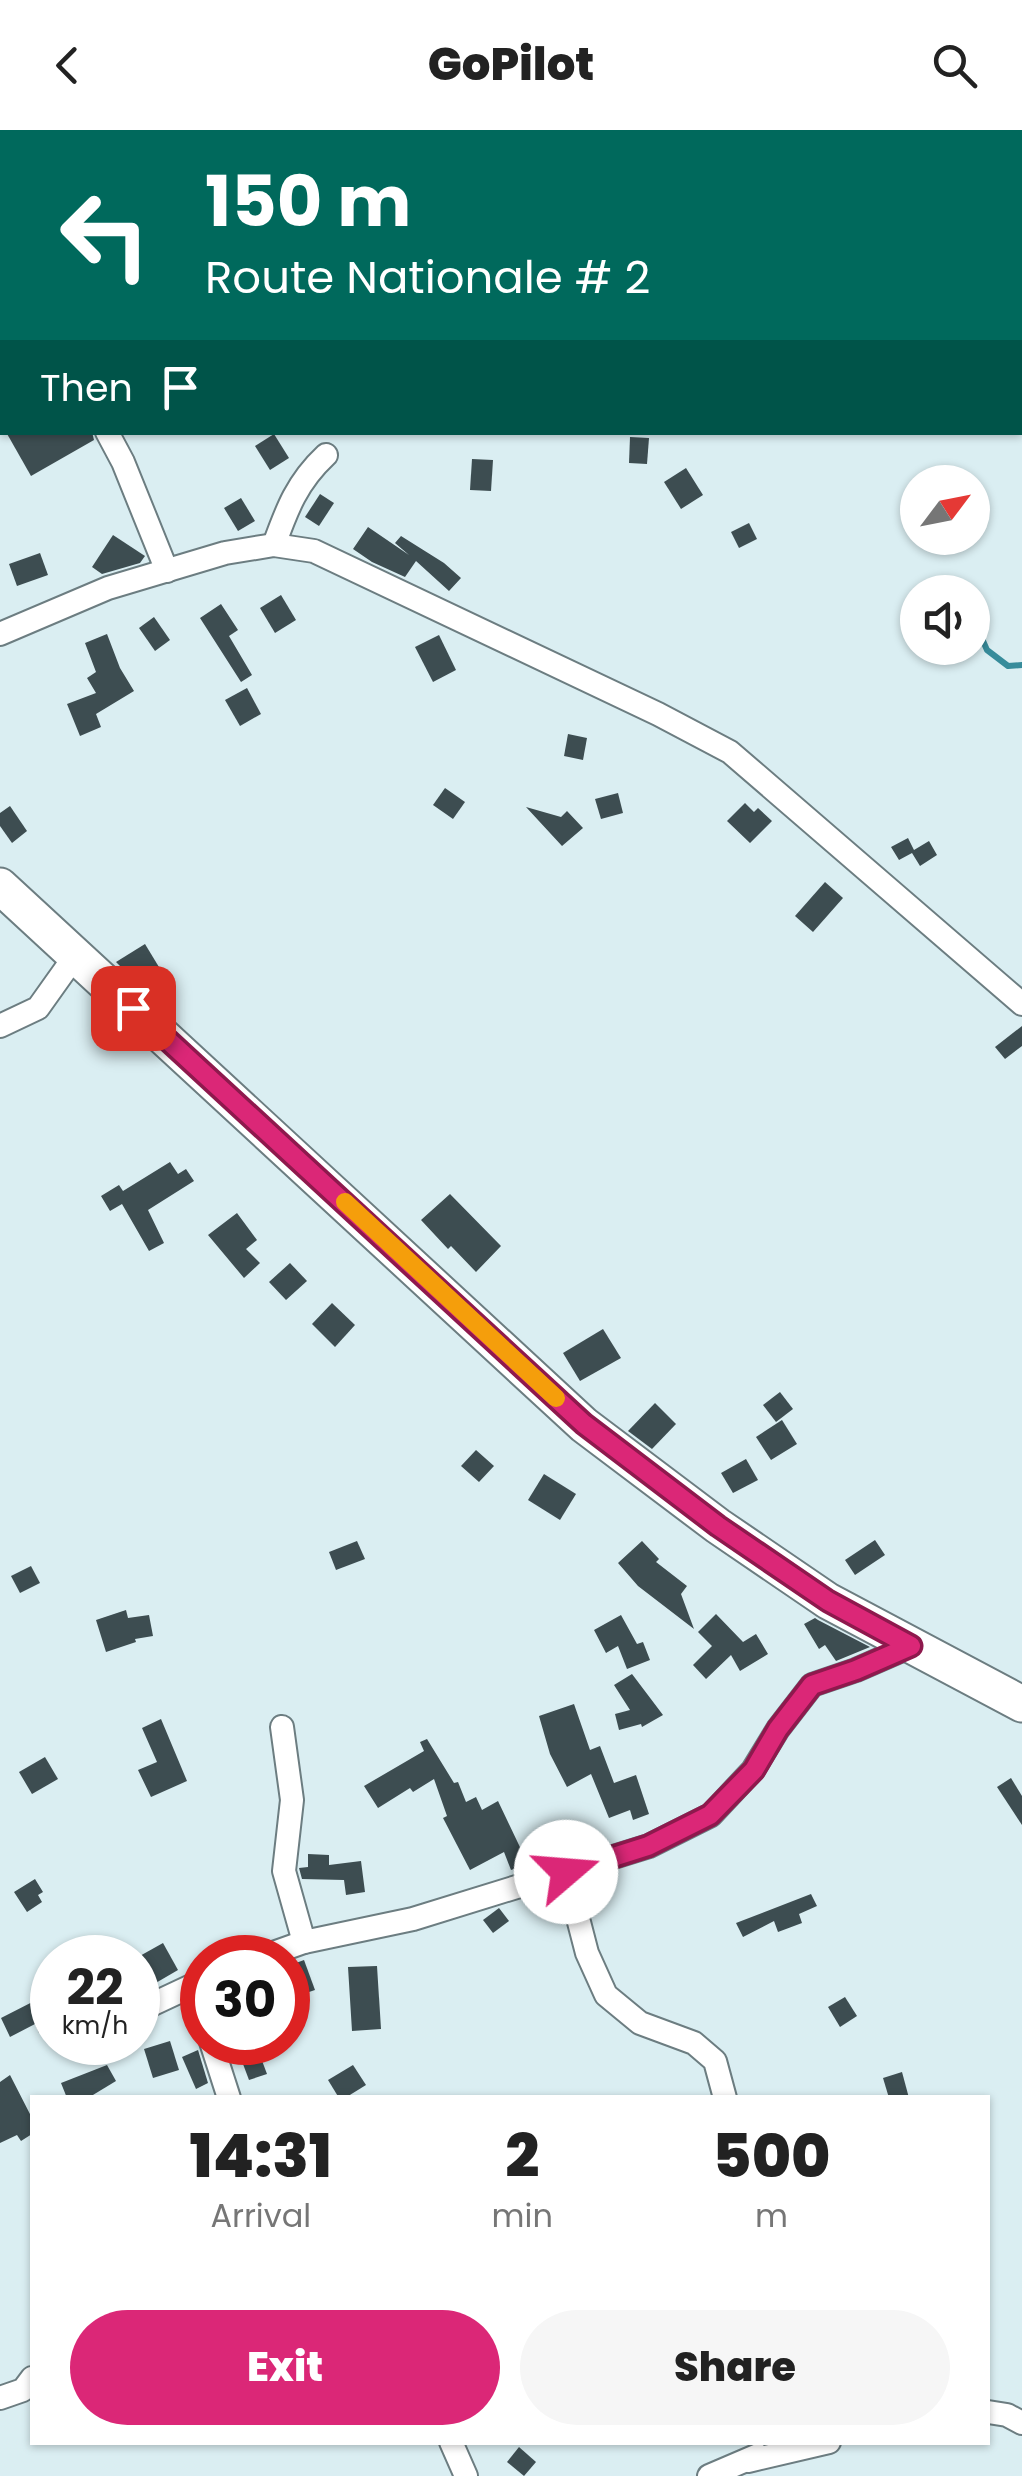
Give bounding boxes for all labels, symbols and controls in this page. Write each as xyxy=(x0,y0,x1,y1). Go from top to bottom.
text: GoPilot xyxy=(428,33,594,96)
icon: back xyxy=(40,38,95,93)
icon: search xyxy=(927,38,982,93)
text: 150 m xyxy=(205,152,411,251)
icon: left xyxy=(40,170,170,300)
text: Route Nationale # 2 xyxy=(205,246,650,309)
icon: arrive xyxy=(153,360,208,415)
text: Then xyxy=(40,361,133,414)
north arrow xyxy=(900,465,990,555)
map controls xyxy=(900,465,990,665)
button: sound xyxy=(900,575,990,665)
pin xyxy=(91,966,176,1051)
icon: arrive xyxy=(106,981,161,1036)
position arrow xyxy=(514,1820,618,1924)
speed limit sign: 30 xyxy=(180,1935,310,2065)
text: 22 xyxy=(66,1952,124,2023)
text: km/h xyxy=(62,2008,128,2043)
text: 14:31 xyxy=(189,2114,332,2198)
text: 2 xyxy=(505,2114,539,2198)
text: 500 xyxy=(712,2114,830,2198)
text: Arrival xyxy=(210,2193,311,2238)
text: min xyxy=(492,2193,553,2238)
text: m xyxy=(755,2193,788,2238)
button: Exit xyxy=(70,2310,500,2425)
button: Share xyxy=(520,2310,950,2425)

